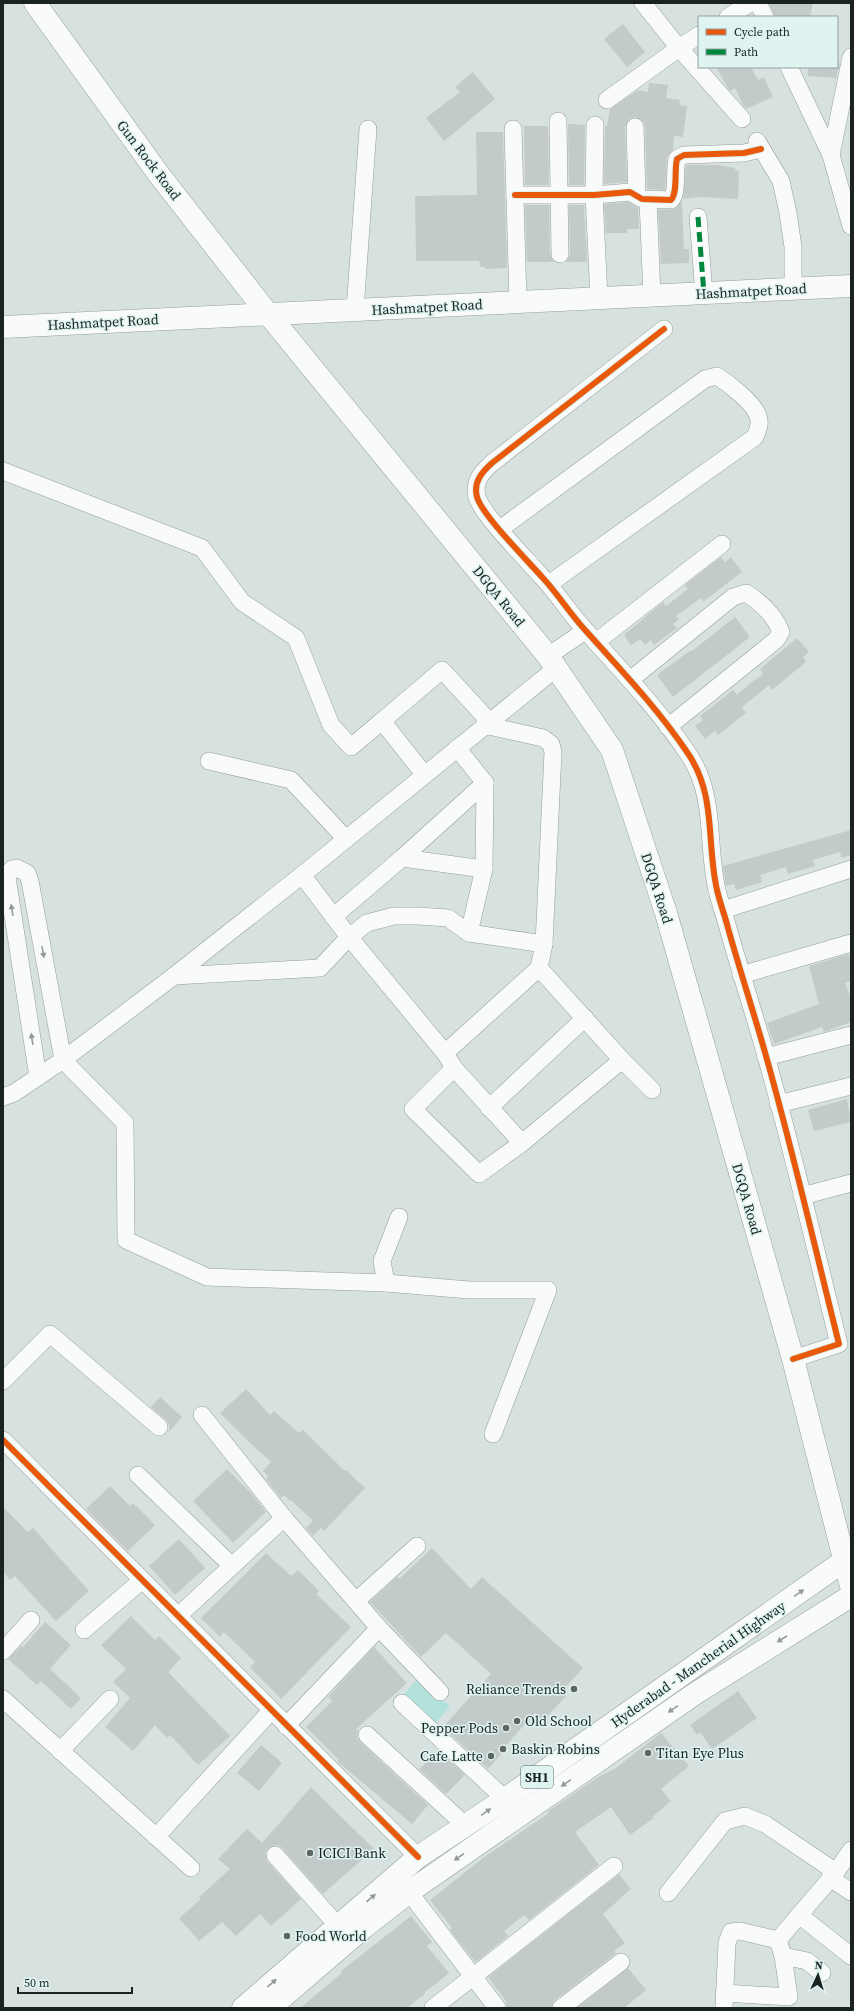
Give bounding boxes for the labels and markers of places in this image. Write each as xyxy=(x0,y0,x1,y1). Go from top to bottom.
place label: Reliance Trends xyxy=(466,1679,566,1699)
marker: Reliance Trends xyxy=(569,1684,579,1694)
place label: Old School xyxy=(525,1711,592,1731)
marker: Old School xyxy=(512,1716,522,1726)
place label: Pepper Pods xyxy=(421,1718,498,1738)
marker: Pepper Pods xyxy=(501,1723,511,1733)
place label: Baskin Robins xyxy=(511,1739,600,1759)
place label: Titan Eye Plus xyxy=(656,1743,744,1763)
marker: Baskin Robins xyxy=(498,1744,508,1754)
place label: Cafe Latte xyxy=(420,1746,483,1766)
marker: Titan Eye Plus xyxy=(643,1748,653,1758)
marker: Cafe Latte xyxy=(486,1751,496,1761)
place label: ICICI Bank xyxy=(318,1843,386,1863)
marker: ICICI Bank xyxy=(305,1848,315,1858)
place label: Food World xyxy=(295,1926,367,1946)
marker: Food World xyxy=(282,1931,292,1941)

